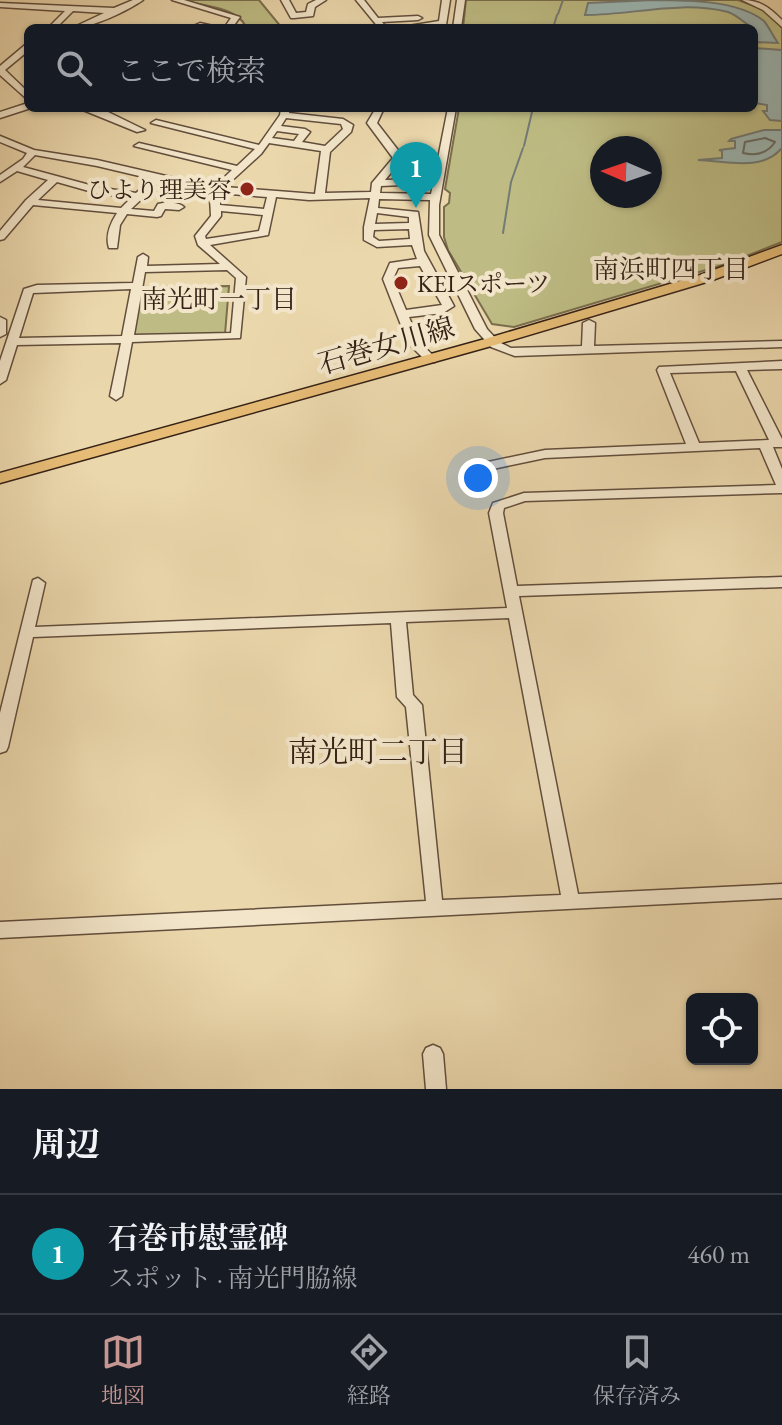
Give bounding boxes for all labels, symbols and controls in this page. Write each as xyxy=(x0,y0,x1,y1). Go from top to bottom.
search box xyxy=(24,24,758,112)
icon: search xyxy=(52,46,96,90)
text: ここで検索 xyxy=(116,51,266,90)
north arrow xyxy=(590,136,662,208)
pin: 1 xyxy=(390,142,442,208)
place label: ひより理美容 xyxy=(87,174,231,205)
marker: ひより理美容 xyxy=(238,180,256,198)
district label: 南浜町四丁目 xyxy=(593,252,749,286)
place label: KEIスポーツ xyxy=(417,268,550,299)
marker: KEIスポーツ xyxy=(392,274,410,292)
district label: 南光町一丁目 xyxy=(141,282,297,316)
street label: 石巻女川線 xyxy=(314,308,458,382)
your location xyxy=(458,458,498,498)
district label: 南光町二丁目 xyxy=(288,732,468,771)
map controls xyxy=(686,993,758,1065)
button: locate xyxy=(686,993,758,1065)
text: 周辺 xyxy=(32,1122,100,1166)
text: 石巻市慰霊碑 xyxy=(108,1218,288,1257)
text: 1 xyxy=(51,1237,65,1271)
text: 460 m xyxy=(687,1237,750,1271)
text: スポット · 南光門脇線 xyxy=(108,1261,358,1295)
tab: 地図 xyxy=(101,1330,145,1410)
tab: 経路 xyxy=(347,1330,391,1410)
tab: 保存済み xyxy=(593,1330,681,1410)

